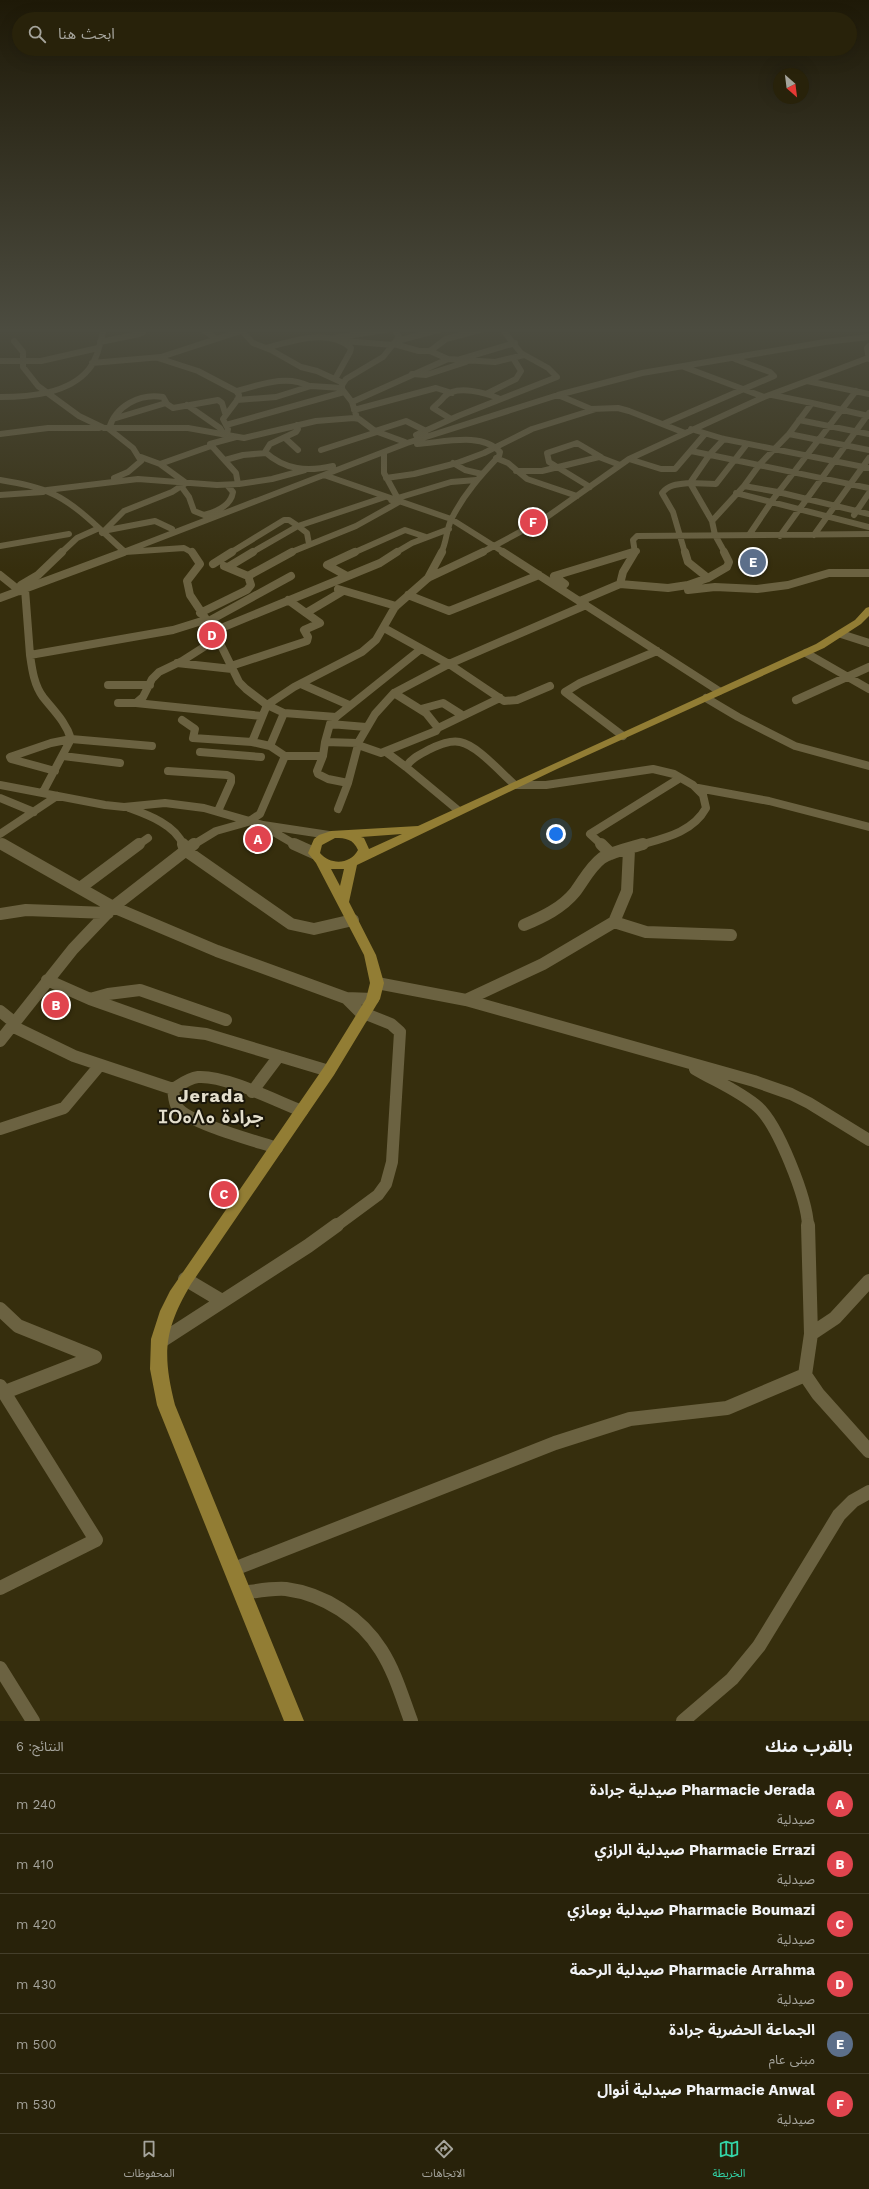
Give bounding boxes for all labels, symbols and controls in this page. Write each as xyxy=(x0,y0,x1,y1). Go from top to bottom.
search box xyxy=(12,12,857,56)
icon: search xyxy=(26,23,48,45)
text: ابحث هنا xyxy=(58,25,115,43)
north arrow xyxy=(773,68,809,104)
pin: F xyxy=(520,507,546,537)
pin: E xyxy=(740,547,766,577)
pin: D xyxy=(199,620,225,650)
pin: A xyxy=(245,824,271,854)
your location xyxy=(546,824,566,844)
pin: B xyxy=(43,990,69,1020)
district label: Jerada ⵊⵔⴰⴷⴰ جرادة xyxy=(159,1085,263,1128)
pin: C xyxy=(211,1179,237,1209)
text: بالقرب منك xyxy=(765,1736,853,1756)
text: النتائج: 6 xyxy=(16,1739,64,1754)
text: Pharmacie Jerada صيدلية جرادة xyxy=(590,1781,815,1799)
text: 240 m xyxy=(16,1797,56,1812)
text: A xyxy=(836,1797,844,1812)
text: صيدلية xyxy=(777,1812,815,1827)
text: Pharmacie Errazi صيدلية الرازي xyxy=(595,1841,815,1859)
text: 410 m xyxy=(16,1857,54,1872)
text: B xyxy=(836,1857,844,1872)
text: صيدلية xyxy=(777,1872,815,1887)
text: Pharmacie Boumazi صيدلية بومازي xyxy=(567,1901,815,1919)
text: 420 m xyxy=(16,1917,56,1932)
text: C xyxy=(836,1917,844,1932)
text: صيدلية xyxy=(777,1932,815,1947)
text: Pharmacie Arrahma صيدلية الرحمة xyxy=(570,1961,815,1979)
text: 430 m xyxy=(16,1977,56,1992)
text: D xyxy=(835,1977,845,1992)
text: صيدلية xyxy=(777,1992,815,2007)
text: الجماعة الحضرية جرادة xyxy=(669,2021,815,2039)
text: 500 m xyxy=(16,2037,57,2052)
text: E xyxy=(836,2037,844,2052)
text: مبنى عام xyxy=(769,2052,815,2067)
text: Pharmacie Anwal صيدلية أنوال xyxy=(597,2081,815,2099)
text: 530 m xyxy=(16,2097,56,2112)
text: F xyxy=(836,2097,844,2112)
text: صيدلية xyxy=(777,2112,815,2127)
tab: المحفوظات xyxy=(124,2138,175,2185)
tab: الاتجاهات xyxy=(422,2138,465,2185)
tab: الخريطة xyxy=(712,2138,745,2185)

